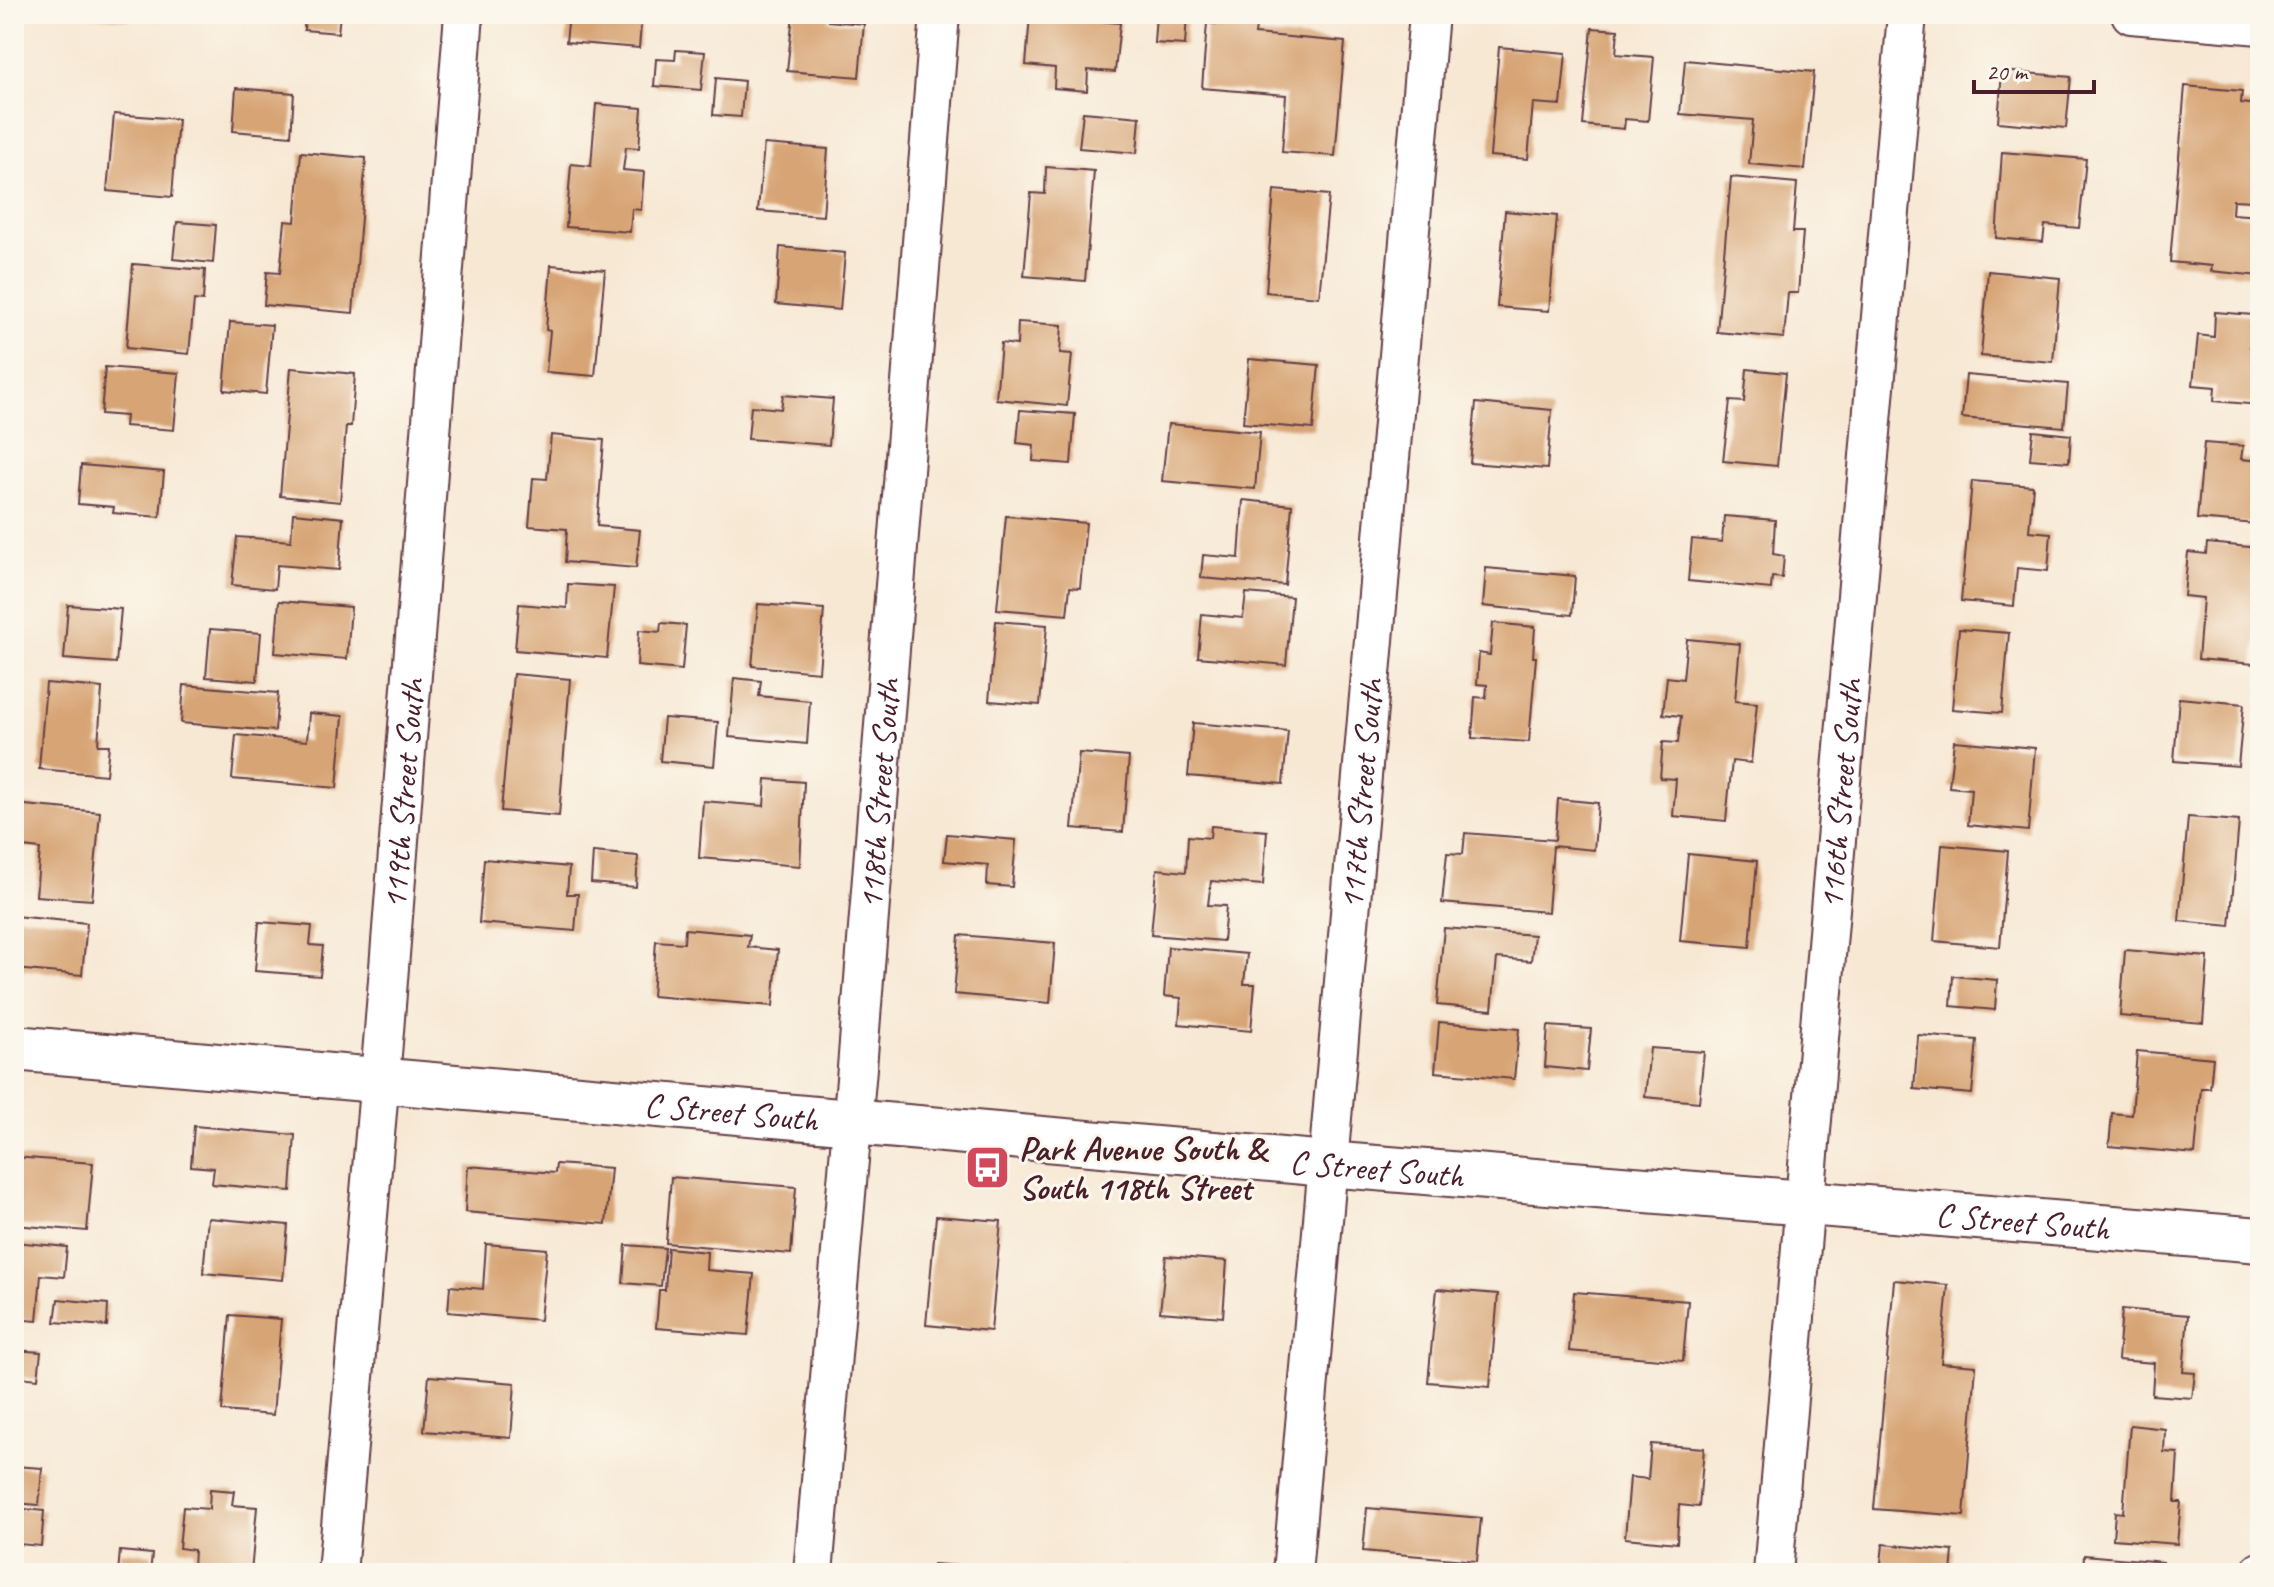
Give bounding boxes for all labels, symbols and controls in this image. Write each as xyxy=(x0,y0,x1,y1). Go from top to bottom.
scale bar xyxy=(1974,44,2094,94)
text: 20 m xyxy=(1986,57,2029,87)
street label: 119th Street South xyxy=(373,675,434,911)
street label: 118th Street South xyxy=(849,675,910,911)
street label: 117th Street South xyxy=(1329,675,1393,911)
street label: 116th Street South xyxy=(1809,675,1872,911)
street label: C Street South xyxy=(643,1083,821,1141)
place label: Park Avenue South & South 118th Street xyxy=(1019,1127,1270,1209)
street label: C Street South xyxy=(1288,1140,1467,1197)
bus stop icon: Park Avenue South & South 118th Street xyxy=(964,1144,1012,1192)
street label: C Street South xyxy=(1934,1193,2112,1250)

